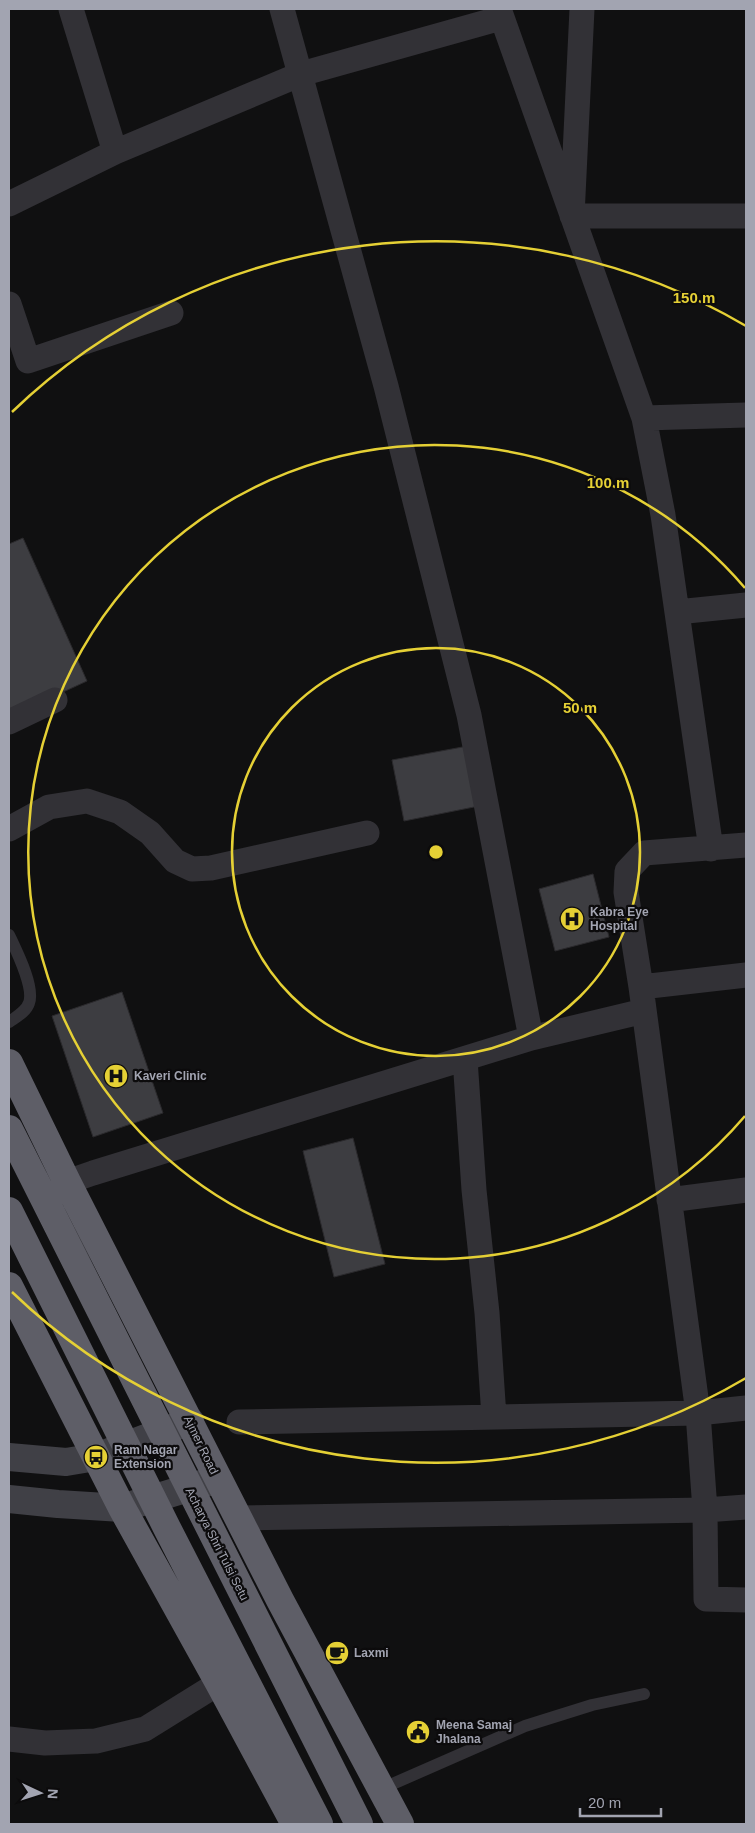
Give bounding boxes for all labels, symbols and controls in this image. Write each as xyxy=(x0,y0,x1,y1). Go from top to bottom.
text: 150 m xyxy=(673,289,715,306)
text: 100 m xyxy=(587,474,629,491)
text: 50 m xyxy=(563,699,597,716)
centre of rings xyxy=(427,843,445,861)
place label: Kabra Eye Hospital xyxy=(590,905,649,933)
hospital icon: Kabra Eye Hospital xyxy=(559,906,585,932)
hospital icon: Kaveri Clinic xyxy=(103,1063,129,1089)
place label: Kaveri Clinic xyxy=(134,1069,207,1083)
street label: Ajmer Road xyxy=(181,1413,221,1477)
place label: Ram Nagar Extension xyxy=(114,1443,178,1471)
bus stop icon: Ram Nagar Extension xyxy=(83,1444,109,1470)
street label: Acharya Shri Tulsi Setu xyxy=(182,1485,252,1603)
cafe icon: Laxmi xyxy=(324,1640,350,1666)
place label: Laxmi xyxy=(354,1646,389,1660)
place label: Meena Samaj Jhalana xyxy=(436,1718,512,1746)
public building icon: Meena Samaj Jhalana xyxy=(405,1719,431,1745)
north arrow xyxy=(15,1768,65,1818)
scale bar xyxy=(580,1786,661,1818)
text: N xyxy=(45,1788,61,1800)
text: 20 m xyxy=(588,1794,621,1811)

